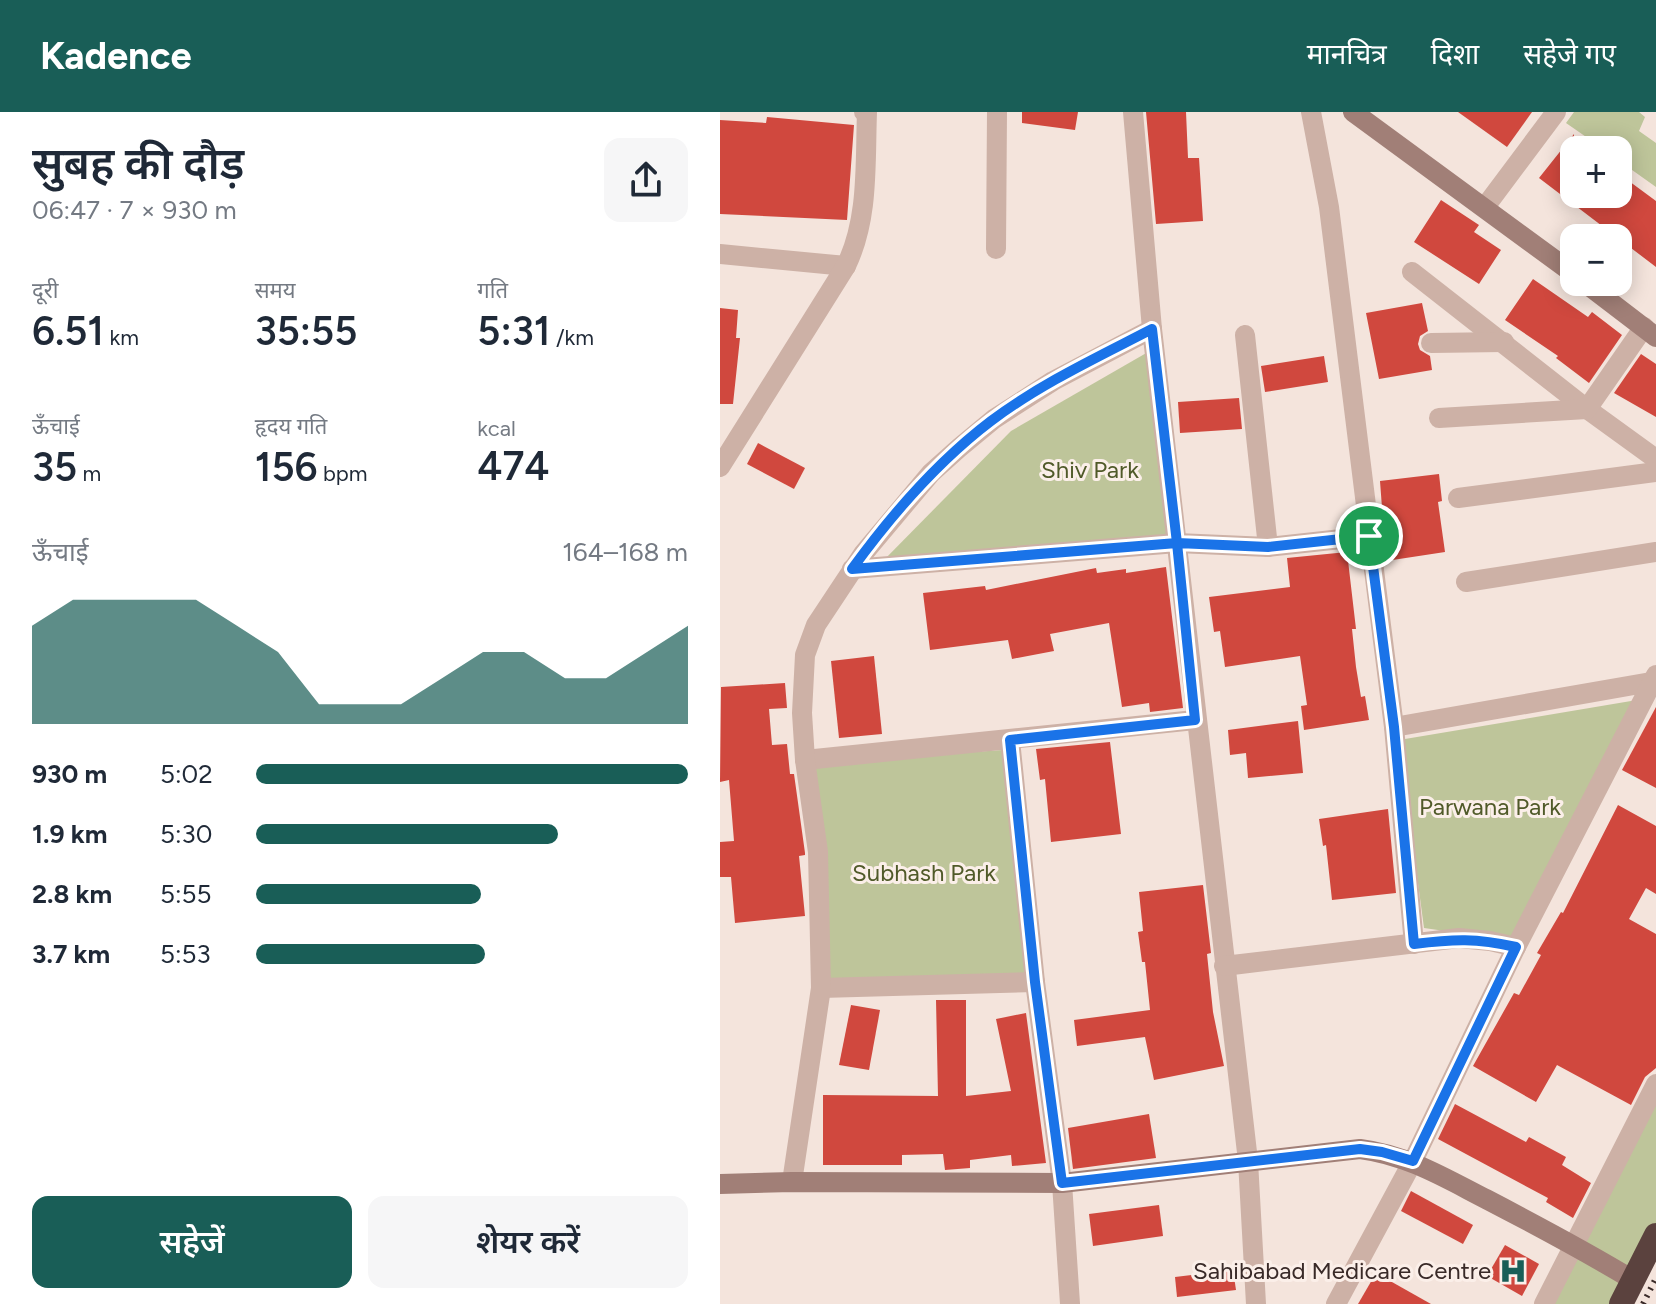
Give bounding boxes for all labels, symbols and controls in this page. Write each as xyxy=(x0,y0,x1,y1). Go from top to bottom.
text: Kadence xyxy=(40,33,191,79)
text: मानचित्र xyxy=(1307,37,1387,71)
text: दिशा xyxy=(1431,37,1479,71)
text: सहेजे गए xyxy=(1523,37,1616,71)
map controls xyxy=(1560,136,1632,296)
button: + xyxy=(1560,136,1632,208)
text: सुबह की दौड़ xyxy=(32,137,244,190)
button: share xyxy=(604,138,688,222)
text: 06:47 · 7 × 930 m xyxy=(32,194,237,226)
button: − xyxy=(1560,224,1632,296)
text: दूरी xyxy=(32,277,58,304)
text: समय xyxy=(255,277,295,304)
text: गति xyxy=(477,277,508,304)
text: 6.51 xyxy=(32,307,104,355)
text: 35:55 xyxy=(255,307,357,355)
text: 5:31 xyxy=(477,307,551,355)
text: km xyxy=(104,324,139,351)
text: /km xyxy=(551,324,594,351)
text: ऊँचाई xyxy=(32,413,80,440)
text: हृदय गति xyxy=(255,413,327,440)
text: kcal xyxy=(477,415,516,442)
text: 474 xyxy=(477,442,550,490)
text: 35 xyxy=(32,443,77,491)
text: 156 xyxy=(255,443,318,491)
park label: Shiv Park xyxy=(1041,455,1139,484)
text: m xyxy=(77,460,101,487)
text: bpm xyxy=(318,460,368,487)
pin xyxy=(1335,502,1403,570)
icon: arrive xyxy=(1347,514,1391,558)
text: ऊँचाई xyxy=(32,536,88,568)
text: 164–168 m xyxy=(562,536,688,568)
text: 930 m xyxy=(32,758,107,790)
text: 5:02 xyxy=(160,758,213,790)
park label: Parwana Park xyxy=(1419,792,1561,821)
text: 1.9 km xyxy=(32,818,107,850)
text: 5:30 xyxy=(160,818,212,850)
park label: Subhash Park xyxy=(852,858,996,887)
text: 2.8 km xyxy=(32,878,112,910)
text: 5:55 xyxy=(160,878,211,910)
text: 3.7 km xyxy=(32,938,110,970)
text: 5:53 xyxy=(160,938,211,970)
button: सहेजें xyxy=(32,1196,352,1288)
button: शेयर करें xyxy=(368,1196,688,1288)
place label: Sahibabad Medicare Centre xyxy=(1193,1256,1491,1285)
hospital icon: Sahibabad Medicare Centre xyxy=(1498,1256,1528,1286)

